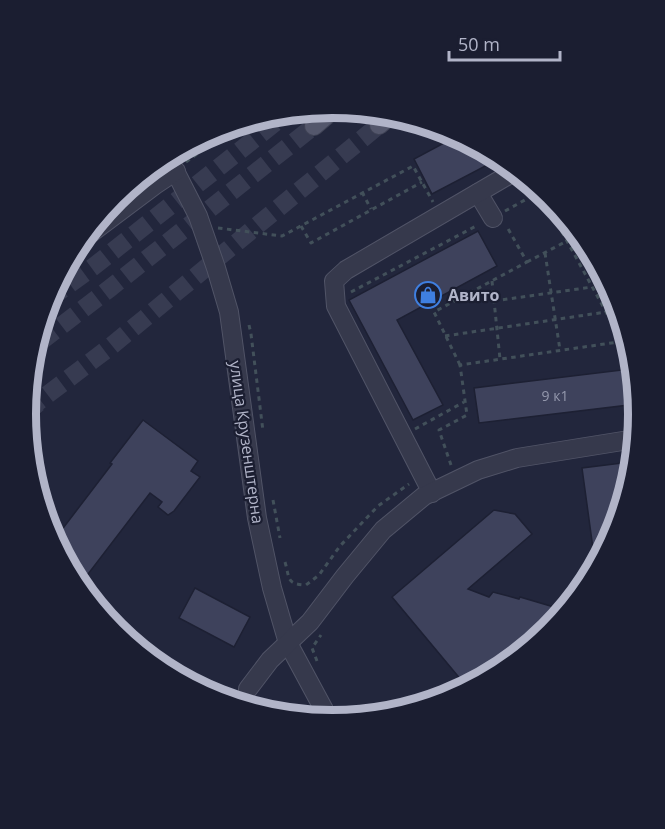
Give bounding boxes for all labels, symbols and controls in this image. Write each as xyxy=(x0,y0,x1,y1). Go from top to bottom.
scale bar xyxy=(449,24,560,62)
text: 50 m xyxy=(458,32,500,56)
shop icon: Авито xyxy=(413,280,443,310)
place label: Авито xyxy=(448,284,499,306)
street label: улица Крузенштерна xyxy=(225,359,269,525)
house number: 9 к1 xyxy=(542,386,568,405)

